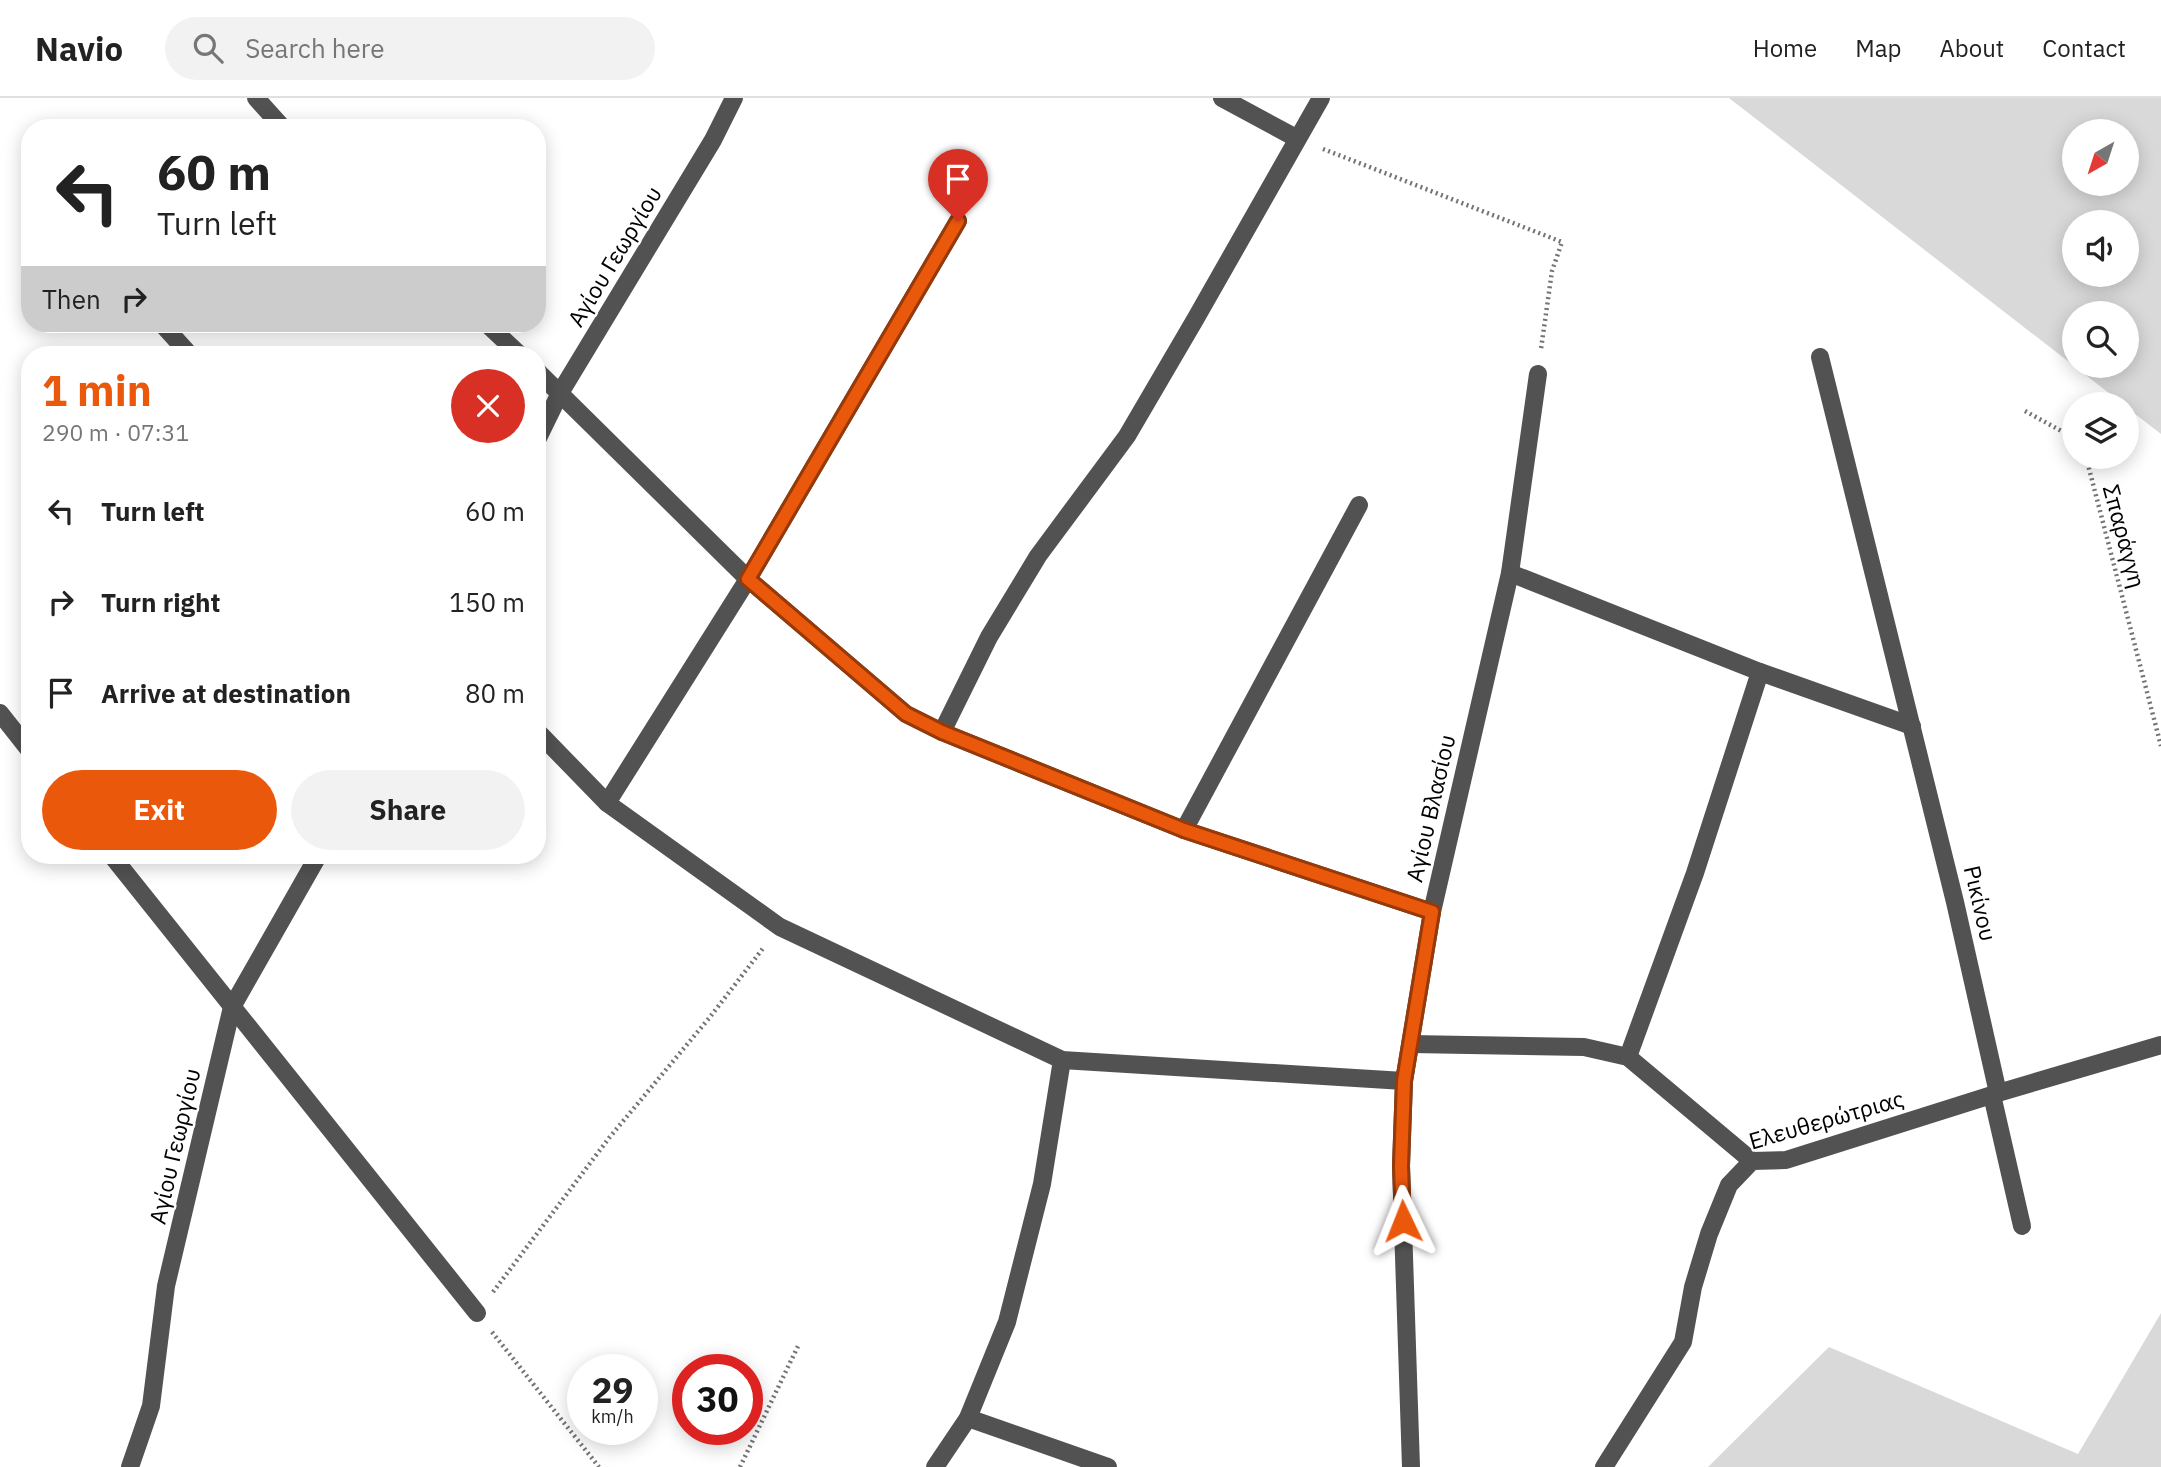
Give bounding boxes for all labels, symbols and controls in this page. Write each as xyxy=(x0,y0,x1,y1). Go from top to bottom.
search box xyxy=(165,17,655,80)
text: Navio xyxy=(35,27,123,70)
icon: search xyxy=(189,29,227,67)
text: Search here xyxy=(245,31,385,65)
text: Home xyxy=(1753,32,1817,64)
text: Map xyxy=(1855,32,1901,64)
text: About xyxy=(1939,32,2004,64)
text: Contact xyxy=(2042,32,2126,64)
north arrow xyxy=(2062,119,2138,196)
map controls xyxy=(2062,119,2139,469)
text: 60 m xyxy=(157,140,271,203)
icon: left xyxy=(42,147,133,238)
pin xyxy=(928,149,988,221)
icon: arrive xyxy=(939,160,977,198)
street label: Αγίου Γεωργίου xyxy=(560,180,668,332)
text: Turn left xyxy=(157,202,277,244)
button: sound xyxy=(2062,210,2139,287)
icon: right xyxy=(115,280,153,318)
text: Then xyxy=(42,282,101,316)
button: search xyxy=(2062,301,2139,378)
text: 1 min xyxy=(42,363,152,418)
button: close xyxy=(451,369,525,443)
button: layers xyxy=(2062,392,2139,469)
text: 290 m · 07:31 xyxy=(42,417,189,447)
street label: Σπαράγγη xyxy=(2097,481,2153,591)
icon: left xyxy=(42,492,80,530)
text: Turn left xyxy=(101,494,204,528)
text: 60 m xyxy=(465,494,525,528)
icon: right xyxy=(42,583,80,621)
text: Turn right xyxy=(101,585,220,619)
text: 150 m xyxy=(449,585,525,619)
icon: arrive xyxy=(42,674,80,712)
text: Arrive at destination xyxy=(101,676,351,710)
text: 80 m xyxy=(465,676,525,710)
street label: Αγίου Βλασίου xyxy=(1398,731,1462,885)
button: Exit xyxy=(42,770,277,850)
button: Share xyxy=(291,770,525,850)
street label: Ρικίνου xyxy=(1958,862,2004,944)
street label: Αγίου Γεωργίου xyxy=(142,1065,206,1227)
street label: Ελευθερώτριας xyxy=(1745,1083,1907,1155)
position arrow xyxy=(1366,1184,1440,1258)
speed limit sign: 30 xyxy=(672,1354,763,1445)
text: 29 xyxy=(591,1367,634,1413)
text: km/h xyxy=(591,1405,634,1428)

